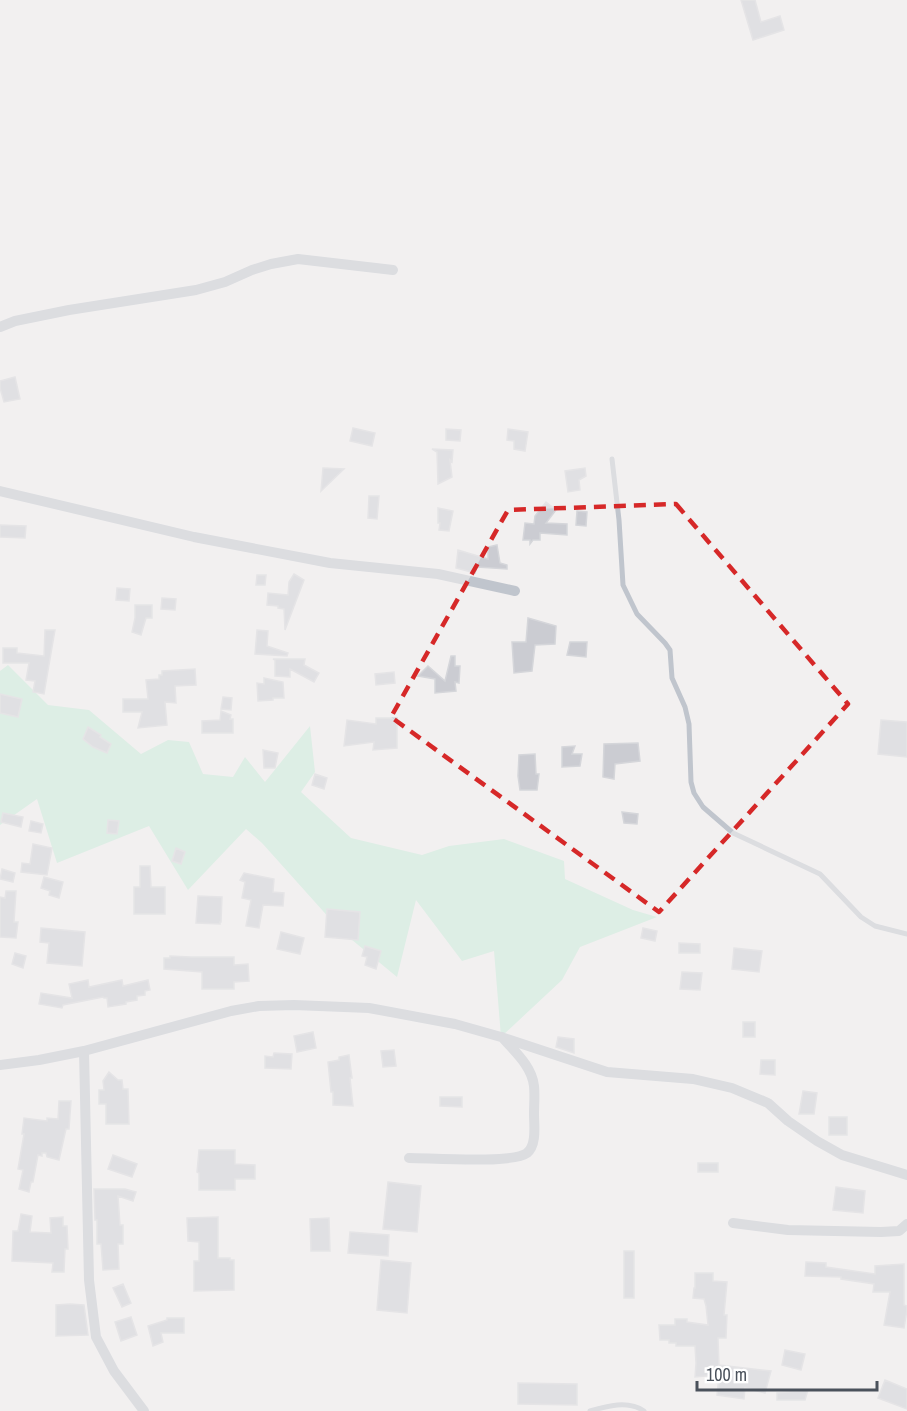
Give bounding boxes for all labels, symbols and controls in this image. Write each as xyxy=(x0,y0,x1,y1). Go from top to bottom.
scale bar xyxy=(697,1354,877,1392)
text: 100 m xyxy=(706,1362,747,1387)

